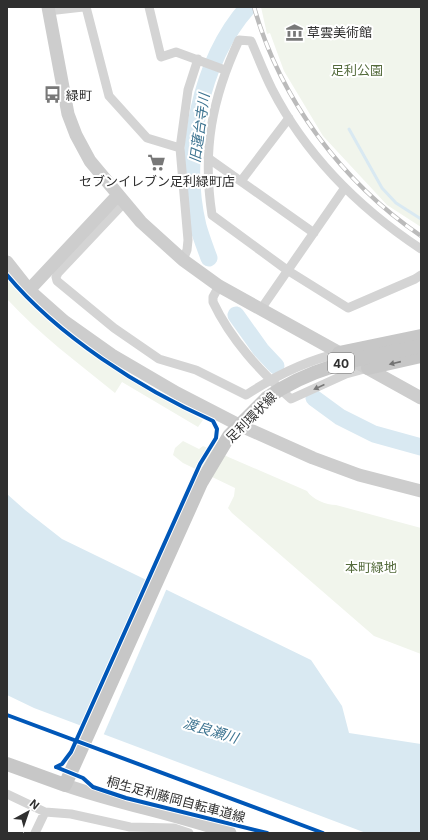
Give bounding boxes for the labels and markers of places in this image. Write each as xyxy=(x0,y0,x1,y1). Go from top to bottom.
museum icon: 草雲美術館 xyxy=(284,22,304,42)
place label: 草雲美術館 xyxy=(307,24,372,40)
bus stop icon: 緑町 xyxy=(43,85,63,105)
place label: 緑町 xyxy=(66,87,92,103)
supermarket icon: セブンイレブン足利緑町店 xyxy=(147,152,167,172)
place label: セブンイレブン足利緑町店 xyxy=(79,173,235,189)

